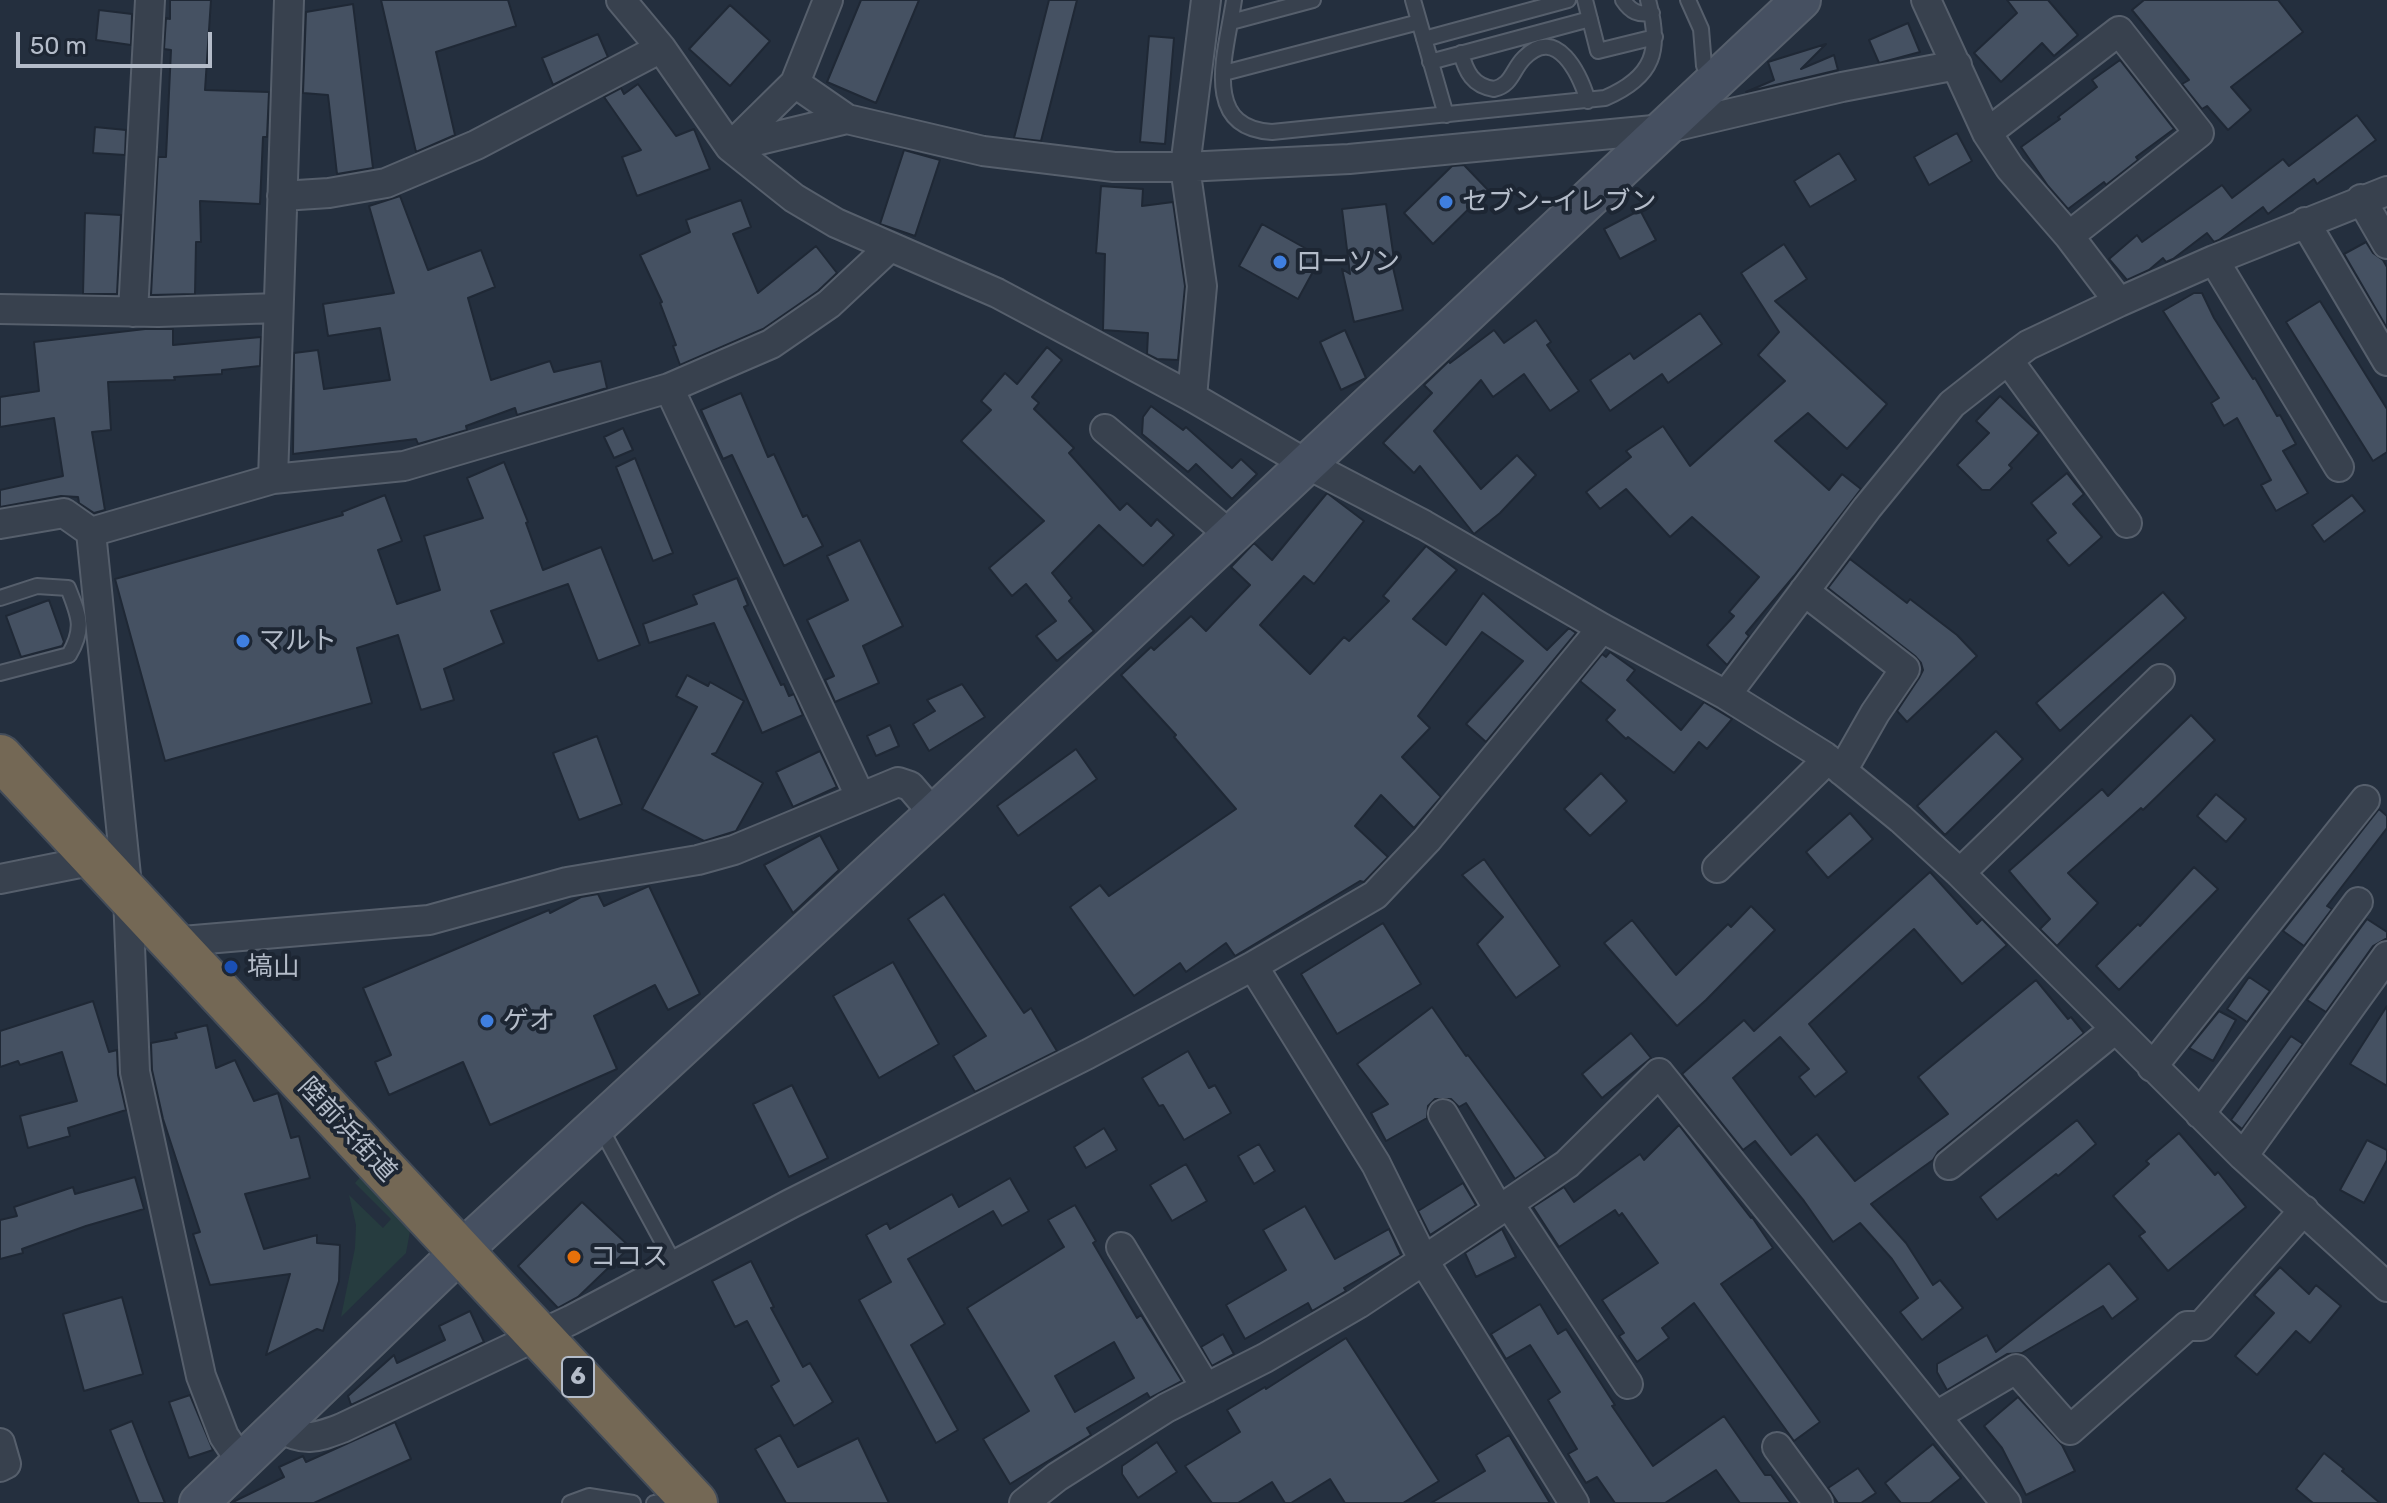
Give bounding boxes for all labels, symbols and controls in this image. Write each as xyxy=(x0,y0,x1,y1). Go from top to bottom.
scale bar xyxy=(20,16,216,66)
text: 50 m xyxy=(30,32,87,60)
place label: セブン-イレブン xyxy=(1462,186,1657,218)
marker: セブン-イレブン xyxy=(1437,193,1455,211)
place label: ローソン xyxy=(1296,246,1400,278)
marker: ローソン xyxy=(1271,253,1289,271)
place label: マルト xyxy=(259,625,337,657)
marker: マルト xyxy=(234,632,252,650)
place label: 塙山 xyxy=(247,951,299,983)
marker: 塙山 xyxy=(222,958,240,976)
place label: ゲオ xyxy=(503,1005,555,1037)
marker: ゲオ xyxy=(478,1012,496,1030)
street label: 陸前浜街道 xyxy=(291,1072,403,1188)
place label: ココス xyxy=(590,1241,668,1273)
marker: ココス xyxy=(565,1248,583,1266)
road number: 6 xyxy=(562,1357,594,1397)

